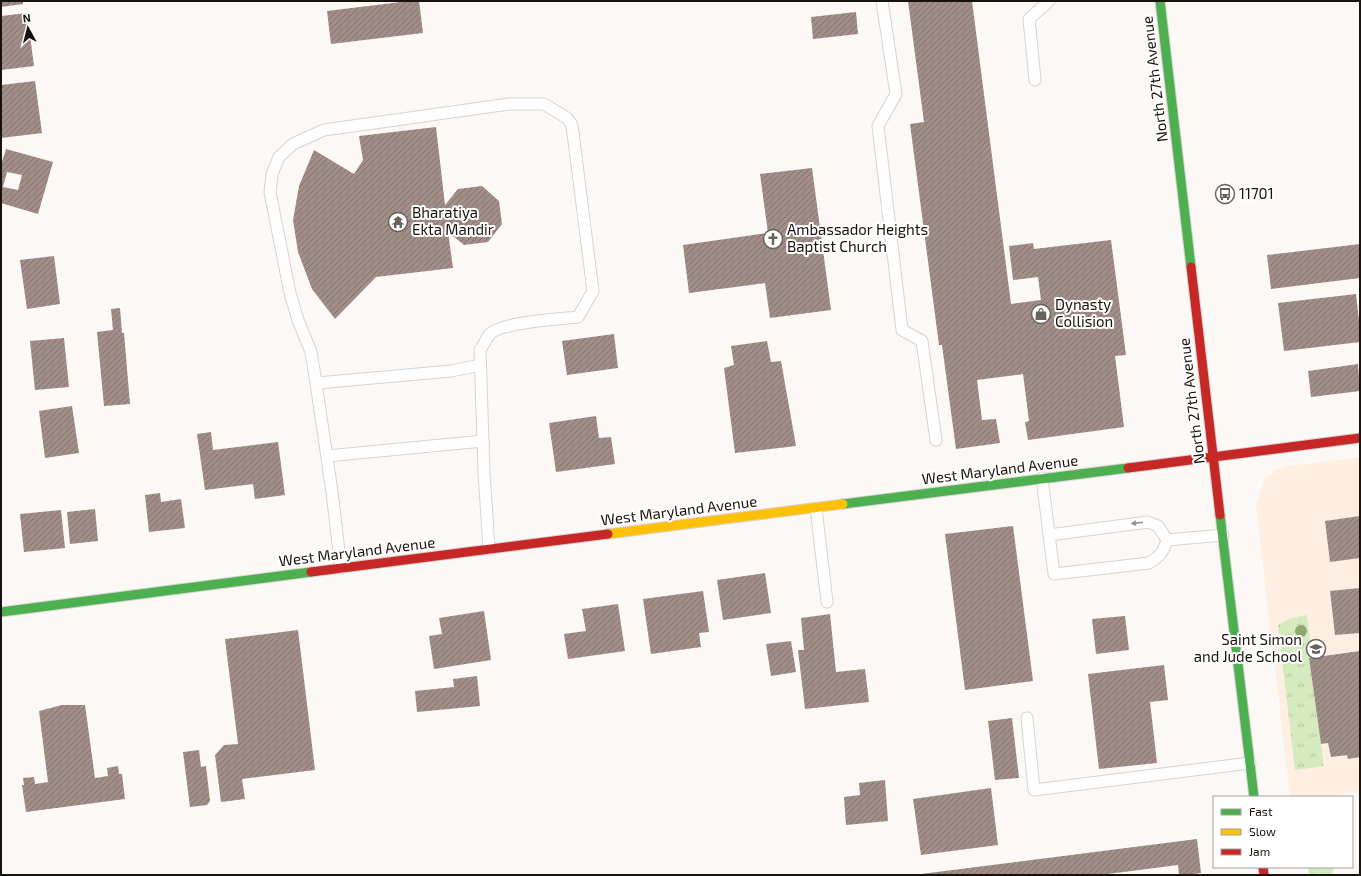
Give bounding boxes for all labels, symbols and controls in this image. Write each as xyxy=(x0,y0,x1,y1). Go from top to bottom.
north arrow xyxy=(8,8,48,48)
text: N xyxy=(22,11,32,25)
street label: North 27th Avenue xyxy=(1137,15,1171,143)
bus stop icon: 11701 xyxy=(1214,183,1236,205)
place label: 11701 xyxy=(1239,184,1274,202)
place label: Bharatiya Ekta Mandir xyxy=(412,203,494,238)
temple icon: Bharatiya Ekta Mandir xyxy=(387,211,409,233)
place label: Ambassador Heights Baptist Church xyxy=(787,220,928,255)
church icon: Ambassador Heights Baptist Church xyxy=(762,228,784,250)
place label: Dynasty Collision xyxy=(1055,295,1113,330)
shop icon: Dynasty Collision xyxy=(1030,303,1052,325)
street label: North 27th Avenue xyxy=(1174,337,1208,465)
street label: West Maryland Avenue xyxy=(921,450,1079,488)
street label: West Maryland Avenue xyxy=(600,491,758,529)
one-way arrow xyxy=(1131,520,1143,527)
street label: West Maryland Avenue xyxy=(278,532,436,570)
place label: Saint Simon and Jude School xyxy=(1194,630,1303,665)
school or university icon: Saint Simon and Jude School xyxy=(1305,638,1327,660)
legend xyxy=(1213,796,1353,868)
text: Fast xyxy=(1249,804,1273,818)
text: Slow xyxy=(1249,824,1276,838)
text: Jam xyxy=(1249,844,1270,858)

